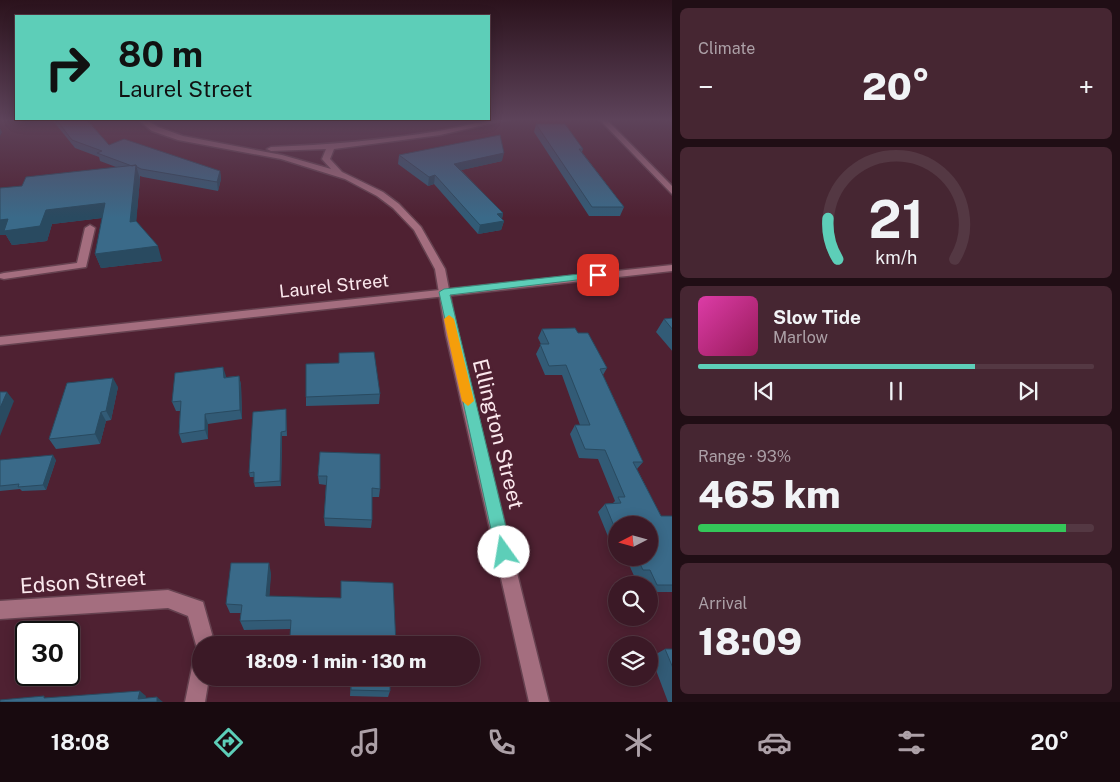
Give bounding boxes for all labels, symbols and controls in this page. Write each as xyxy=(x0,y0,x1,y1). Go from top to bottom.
text: 80 m xyxy=(118,34,203,75)
icon: right xyxy=(35,35,100,100)
text: Climate xyxy=(698,39,755,58)
text: 20° xyxy=(862,64,930,109)
text: − xyxy=(698,70,714,103)
text: + xyxy=(1078,70,1094,103)
text: Laurel Street xyxy=(118,76,253,102)
text: 21 xyxy=(868,189,924,250)
text: km/h xyxy=(875,247,917,268)
pin xyxy=(577,254,619,296)
icon: arrive xyxy=(584,261,612,289)
street label: Laurel Street xyxy=(278,269,390,302)
text: Slow Tide xyxy=(773,306,861,328)
text: Marlow xyxy=(773,328,828,347)
street label: Ellington Street xyxy=(468,356,529,512)
icon: previous xyxy=(750,377,778,405)
icon: pause xyxy=(882,377,910,405)
icon: next xyxy=(1014,377,1042,405)
text: Range · 93% xyxy=(698,447,791,466)
text: 465 km xyxy=(698,472,841,517)
north arrow xyxy=(608,516,658,566)
map controls xyxy=(608,516,658,686)
position arrow xyxy=(477,525,529,577)
street label: Edson Street xyxy=(19,565,147,598)
button: search xyxy=(608,576,658,626)
text: Arrival xyxy=(698,594,747,613)
text: 18:09 xyxy=(698,619,802,664)
speed limit sign: 30 xyxy=(15,621,80,686)
button: layers xyxy=(608,636,658,686)
text: 18:09 · 1 min · 130 m xyxy=(246,650,426,672)
icon: directions xyxy=(211,725,246,760)
icon: music xyxy=(348,725,383,760)
icon: phone xyxy=(484,725,519,760)
icon: climate xyxy=(621,725,656,760)
icon: car xyxy=(757,725,792,760)
icon: filters xyxy=(894,725,929,760)
text: 18:08 xyxy=(51,729,110,755)
text: 20° xyxy=(1031,729,1069,755)

